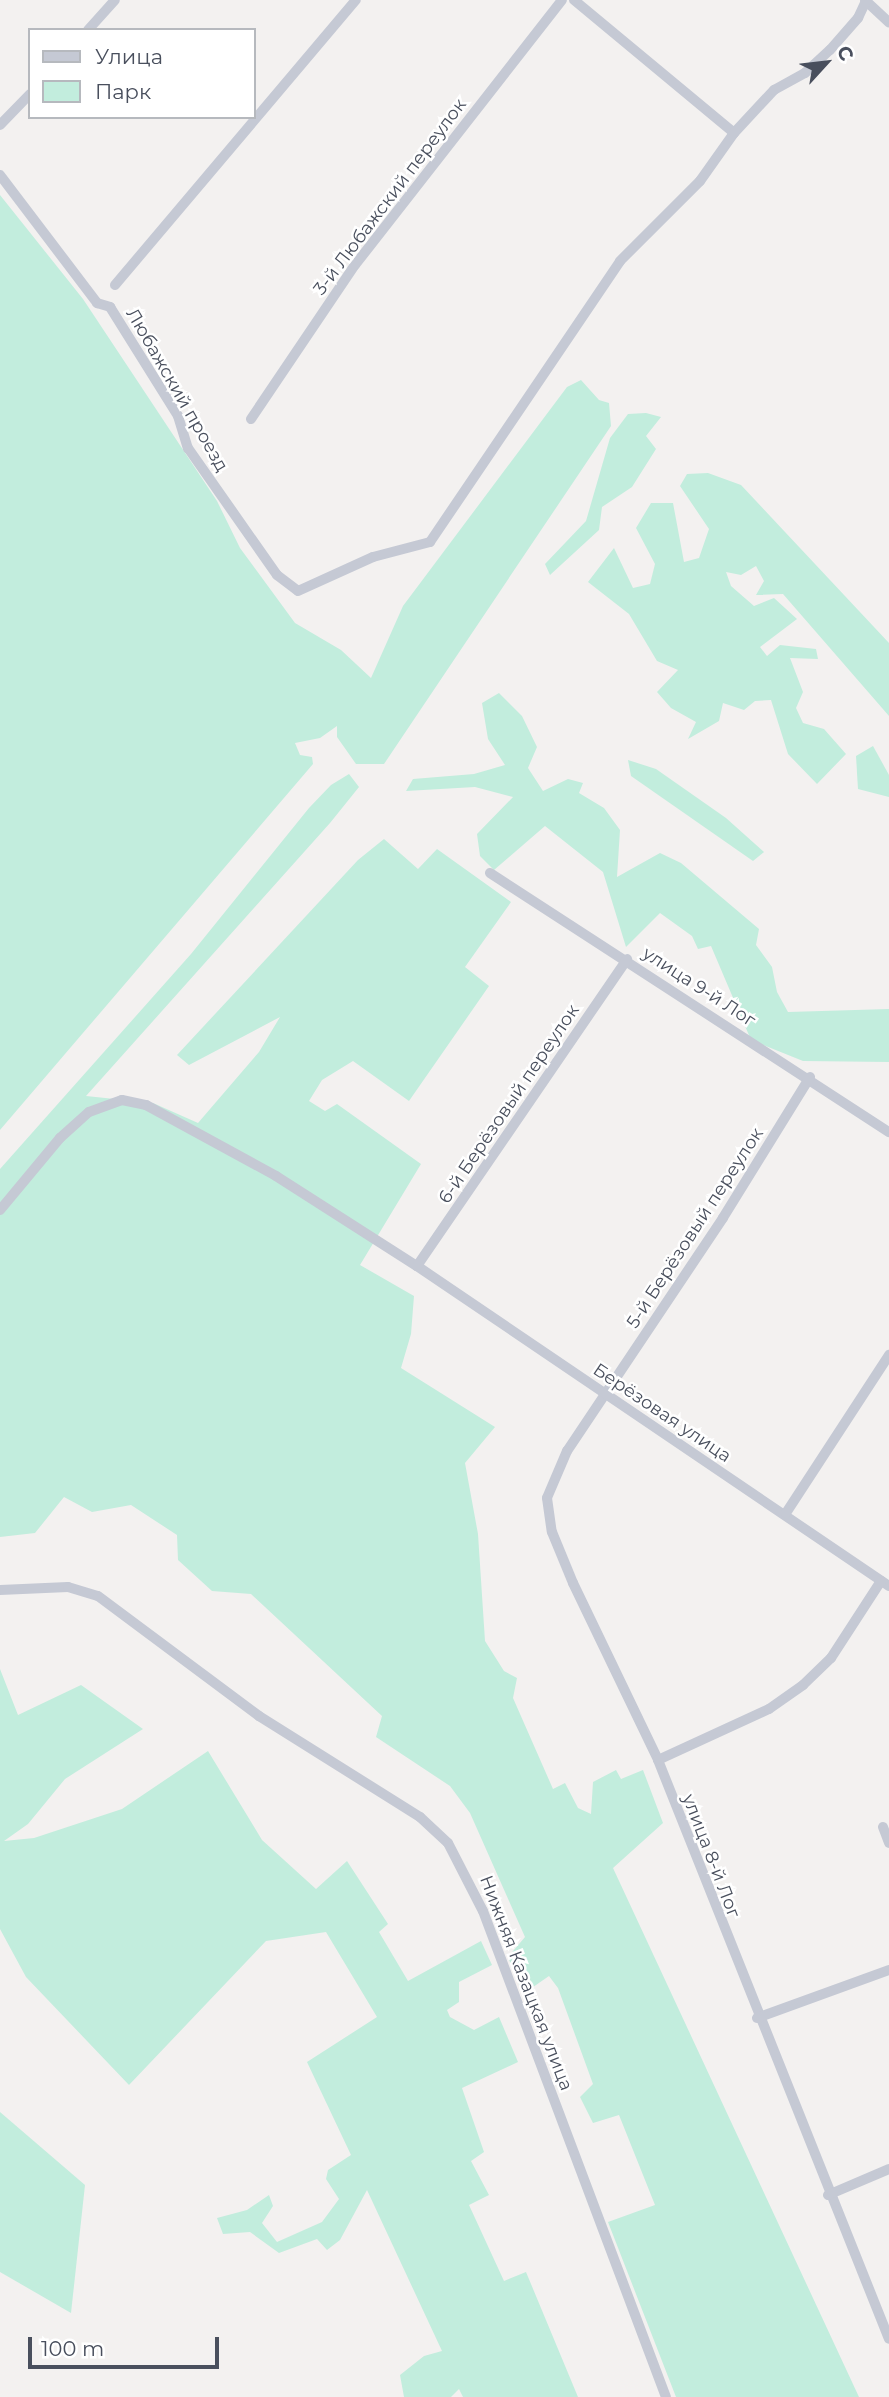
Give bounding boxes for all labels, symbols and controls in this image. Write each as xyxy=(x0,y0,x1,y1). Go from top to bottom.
legend xyxy=(28,28,256,119)
north arrow xyxy=(791,28,861,98)
text: С xyxy=(832,42,859,65)
text: Улица xyxy=(95,44,163,69)
text: Парк xyxy=(95,79,151,104)
street label: 3-й Любажский переулок xyxy=(309,95,471,299)
street label: Любажский проезд xyxy=(121,304,233,476)
street label: улица 9-й Лог xyxy=(639,943,759,1031)
street label: 6-й Берёзовый переулок xyxy=(434,1000,584,1208)
street label: 5-й Берёзовый переулок xyxy=(622,1124,768,1332)
street label: Берёзовая улица xyxy=(589,1359,735,1467)
street label: улица 8-й Лог xyxy=(678,1791,744,1921)
street label: Нижняя Казацкая улица xyxy=(475,1872,577,2094)
scale bar xyxy=(32,2324,222,2368)
text: 100 m xyxy=(41,2336,104,2361)

